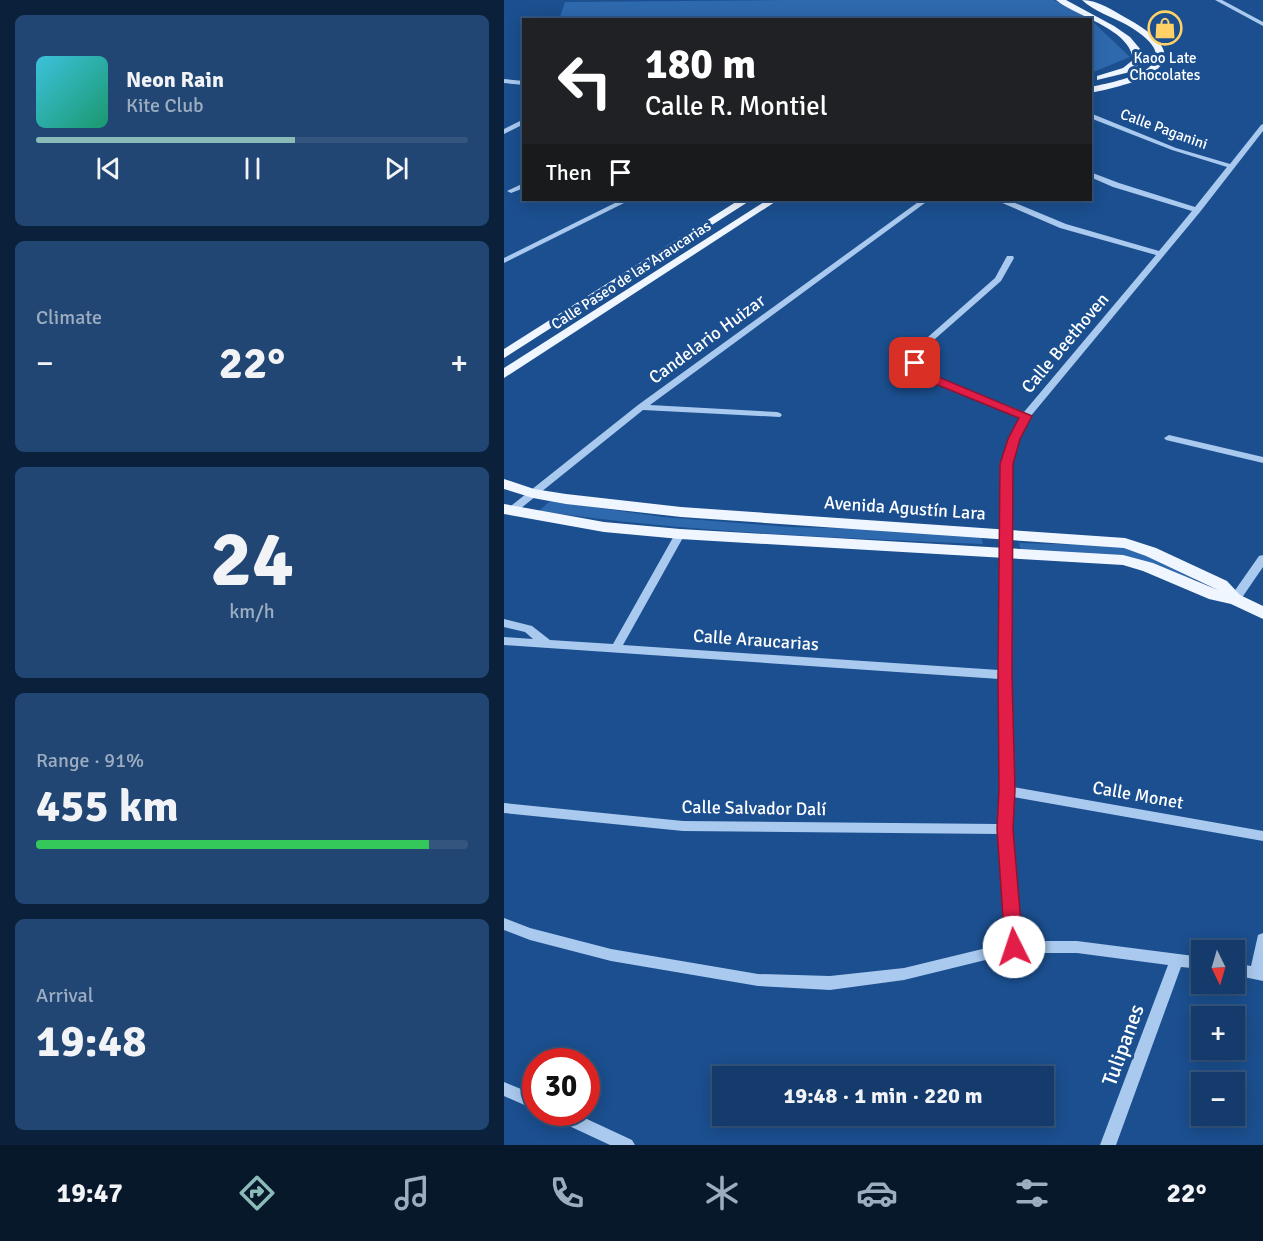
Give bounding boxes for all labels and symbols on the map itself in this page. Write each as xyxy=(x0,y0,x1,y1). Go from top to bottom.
shop icon: Kaoo Late Chocolates xyxy=(1147,10,1183,46)
place label: Kaoo Late Chocolates xyxy=(1130,49,1201,84)
street label: Calle Paganini xyxy=(1118,105,1210,153)
street label: Calle Paseo de las Araucarias xyxy=(548,216,714,333)
street label: Calle Beethoven xyxy=(1017,288,1113,398)
street label: Candelario Huizar xyxy=(645,289,770,389)
pin xyxy=(889,337,940,388)
street label: Avenida Agustín Lara xyxy=(823,491,987,525)
street label: Calle Araucarias xyxy=(692,625,820,655)
street label: Calle Monet xyxy=(1091,776,1185,814)
street label: Calle Salvador Dalí xyxy=(681,796,827,820)
position arrow xyxy=(982,915,1046,979)
north arrow xyxy=(1191,940,1245,994)
street label: Tulipanes xyxy=(1096,1001,1150,1089)
speed limit sign: 30 xyxy=(522,1048,600,1126)

